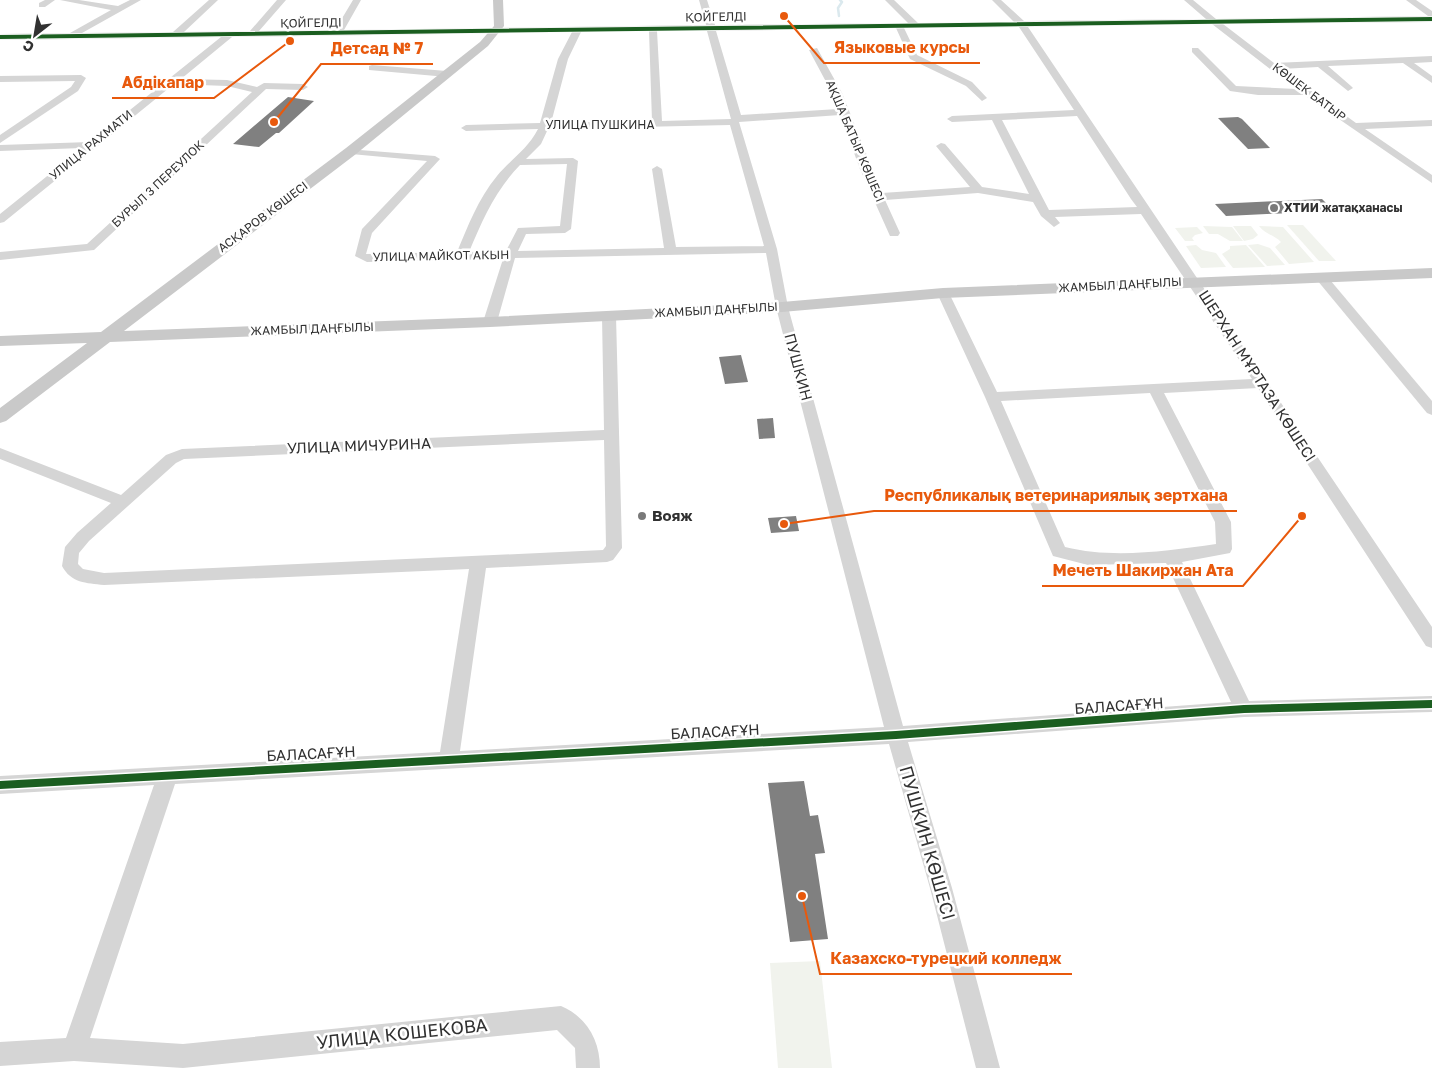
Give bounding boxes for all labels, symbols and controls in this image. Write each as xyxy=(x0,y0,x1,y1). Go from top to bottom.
street label: ҚОЙГЕЛДІ xyxy=(685,8,747,25)
north arrow xyxy=(10,10,60,60)
street label: ҚОЙГЕЛДІ xyxy=(280,14,342,31)
callout: Языковые курсы xyxy=(824,32,980,63)
callout: Детсад № 7 xyxy=(321,33,433,64)
text: С xyxy=(19,37,37,56)
text: Языковые курсы xyxy=(834,37,970,57)
text: Детсад № 7 xyxy=(331,38,423,58)
street label: КӨШЕК БАТЫР xyxy=(1270,59,1349,124)
callout: Абдiкапар xyxy=(112,67,214,98)
text: Абдiкапар xyxy=(122,72,204,92)
street label: АҚША БАТЫР КӨШЕСІ xyxy=(823,78,888,204)
street label: УЛИЦА РАХМАТИ xyxy=(46,106,135,183)
street label: УЛИЦА ПУШКИНА xyxy=(546,117,654,132)
street label: БУРЫЛ 3 ПЕРЕУЛОК xyxy=(108,137,207,230)
street label: АСҚАРОВ КӨШЕСІ xyxy=(215,178,311,255)
place label: ХТИИ жатақханасы xyxy=(1284,200,1403,215)
marker: ХТИИ жатақханасы xyxy=(1268,202,1280,214)
street label: УЛИЦА МАЙКОТ АКЫН xyxy=(373,247,509,264)
street label: ЖАМБЫЛ ДАҢҒЫЛЫ xyxy=(1058,274,1182,295)
street label: ШЕРХАН МҰРТАЗА КӨШЕСІ xyxy=(1196,286,1320,465)
street label: ЖАМБЫЛ ДАҢҒЫЛЫ xyxy=(654,299,778,320)
street label: ЖАМБЫЛ ДАҢҒЫЛЫ xyxy=(250,319,374,338)
street label: ПУШКИН xyxy=(781,331,817,402)
street label: УЛИЦА МИЧУРИНА xyxy=(287,433,431,457)
callout: Республикалық ветеринариялық зертхана xyxy=(874,480,1237,511)
text: Республикалық ветеринариялық зертхана xyxy=(884,485,1228,505)
place label: Вояж xyxy=(652,506,693,524)
marker: Вояж xyxy=(636,510,648,522)
callout: Мечеть Шакиржан Ата xyxy=(1042,555,1243,586)
text: Мечеть Шакиржан Ата xyxy=(1053,560,1233,580)
street label: БАЛАСАҒҰН xyxy=(1074,693,1164,717)
street label: БАЛАСАҒҰН xyxy=(670,720,760,742)
street label: БАЛАСАҒҰН xyxy=(266,742,356,764)
street label: ПУШКИН КӨШЕСІ xyxy=(895,763,960,922)
callout: Казахско-турецкий колледж xyxy=(820,943,1072,974)
text: Казахско-турецкий колледж xyxy=(830,948,1062,968)
street label: УЛИЦА КОШЕКОВА xyxy=(315,1013,488,1053)

